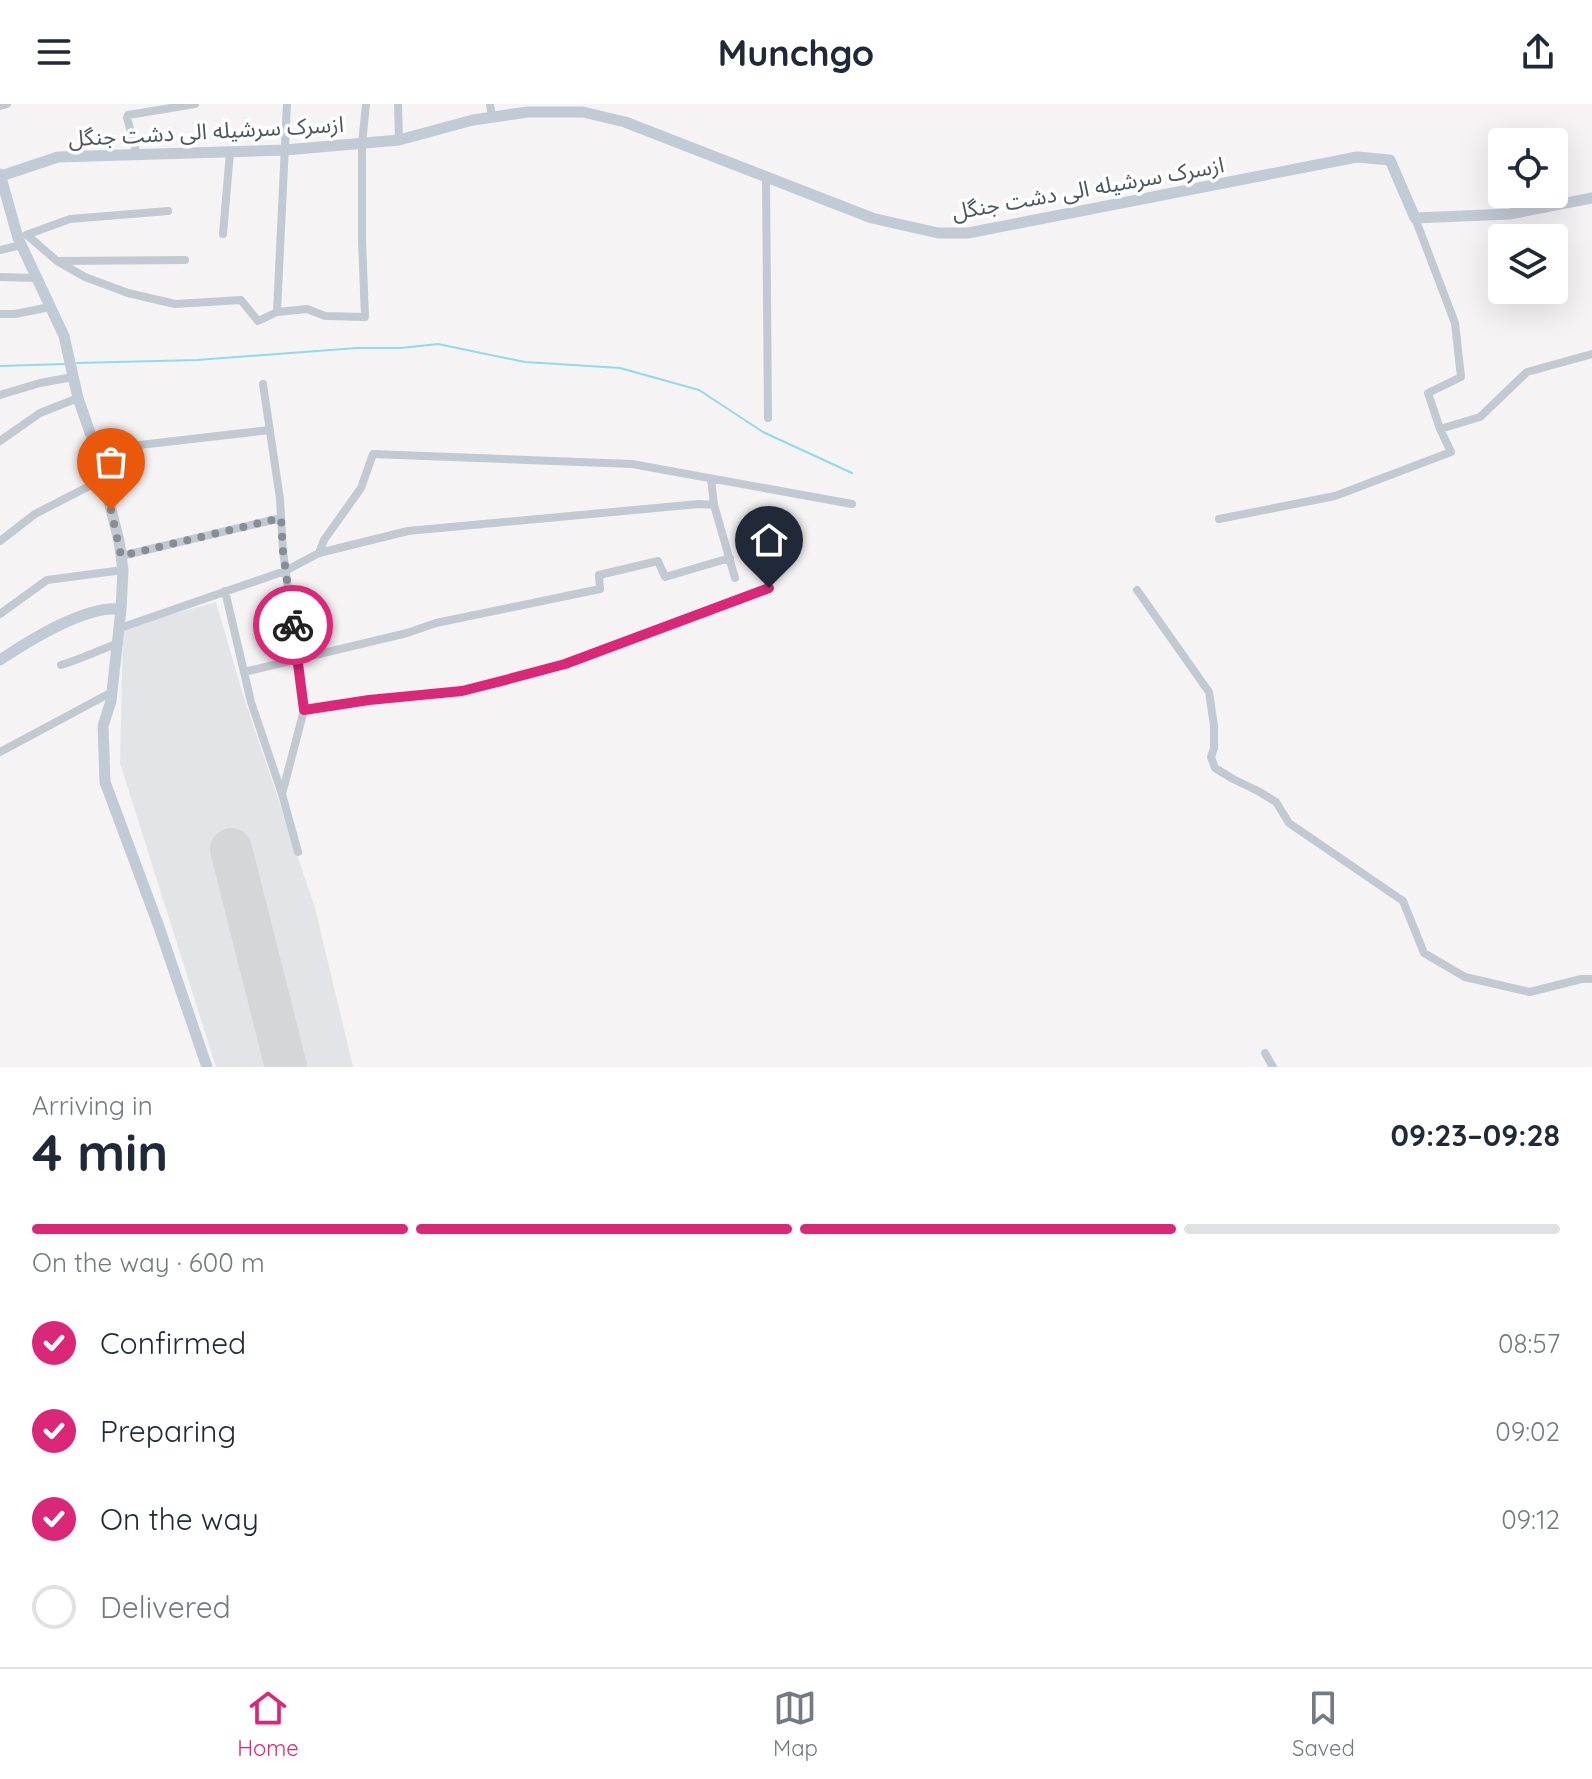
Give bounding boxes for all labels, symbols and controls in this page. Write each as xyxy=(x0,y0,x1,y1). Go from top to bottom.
icon: menu xyxy=(32,30,76,74)
text: Munchgo xyxy=(718,30,874,75)
icon: share xyxy=(1516,30,1560,74)
street label: ازسرک سرشیله الی دشت جنگل xyxy=(68,110,344,152)
map controls xyxy=(1488,128,1568,304)
button: locate xyxy=(1488,128,1568,208)
street label: ازسرک سرشیله الی دشت جنگل xyxy=(950,150,1226,226)
button: layers xyxy=(1488,224,1568,304)
pin xyxy=(77,428,145,510)
icon: bag xyxy=(89,440,133,484)
pin xyxy=(735,506,803,588)
icon: home xyxy=(747,518,791,562)
courier xyxy=(253,585,333,665)
icon: bike xyxy=(271,603,315,647)
text: Arriving in xyxy=(32,1089,153,1122)
text: 09:23–09:28 xyxy=(1391,1116,1560,1154)
text: 4 min xyxy=(32,1119,168,1184)
text: On the way · 600 m xyxy=(32,1246,265,1279)
icon: check xyxy=(32,1321,76,1365)
text: Confirmed xyxy=(100,1324,246,1362)
text: 08:57 xyxy=(1498,1327,1560,1360)
icon: check xyxy=(32,1409,76,1453)
text: Preparing xyxy=(100,1412,236,1450)
text: 09:02 xyxy=(1495,1415,1560,1448)
icon: check xyxy=(32,1497,76,1541)
text: On the way xyxy=(100,1500,259,1538)
text: 09:12 xyxy=(1501,1503,1560,1536)
text: Delivered xyxy=(100,1588,231,1626)
tab: Home xyxy=(237,1686,299,1762)
tab: Map xyxy=(773,1686,818,1762)
tab: Saved xyxy=(1292,1686,1355,1762)

